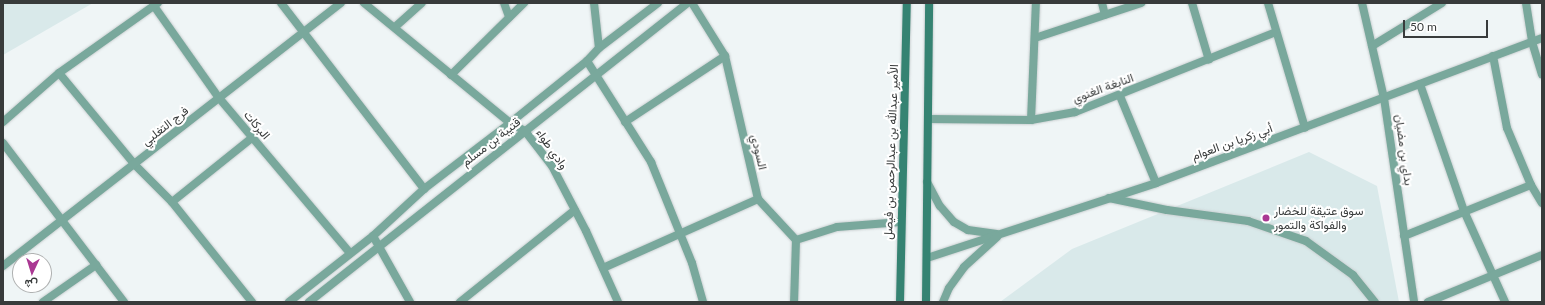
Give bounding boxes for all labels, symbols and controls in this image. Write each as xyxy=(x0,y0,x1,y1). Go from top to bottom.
scale bar xyxy=(1405,12,1490,38)
text: 50 m xyxy=(1410,19,1437,34)
street label: الأمير عبدالله بن عبدالرحمن بن فيصل xyxy=(881,64,901,240)
street label: النابغة الغنوي xyxy=(1070,70,1136,106)
street label: فرج التغلبي xyxy=(139,103,191,149)
street label: البركات xyxy=(241,108,273,142)
street label: بداي بن مضيان xyxy=(1392,113,1416,187)
street label: قتيبة بن مسلم xyxy=(459,115,523,169)
street label: أبي زكريا بن العوام xyxy=(1190,121,1274,163)
street label: وادي طواء xyxy=(533,126,571,172)
street label: السودي xyxy=(748,133,770,171)
place label: سوق عتيقة للخضار والفواكة والتمور xyxy=(1274,204,1363,232)
marker: سوق عتيقة للخضار والفواكة والتمور xyxy=(1261,213,1271,223)
north arrow xyxy=(12,253,52,293)
text: ش xyxy=(24,278,38,291)

